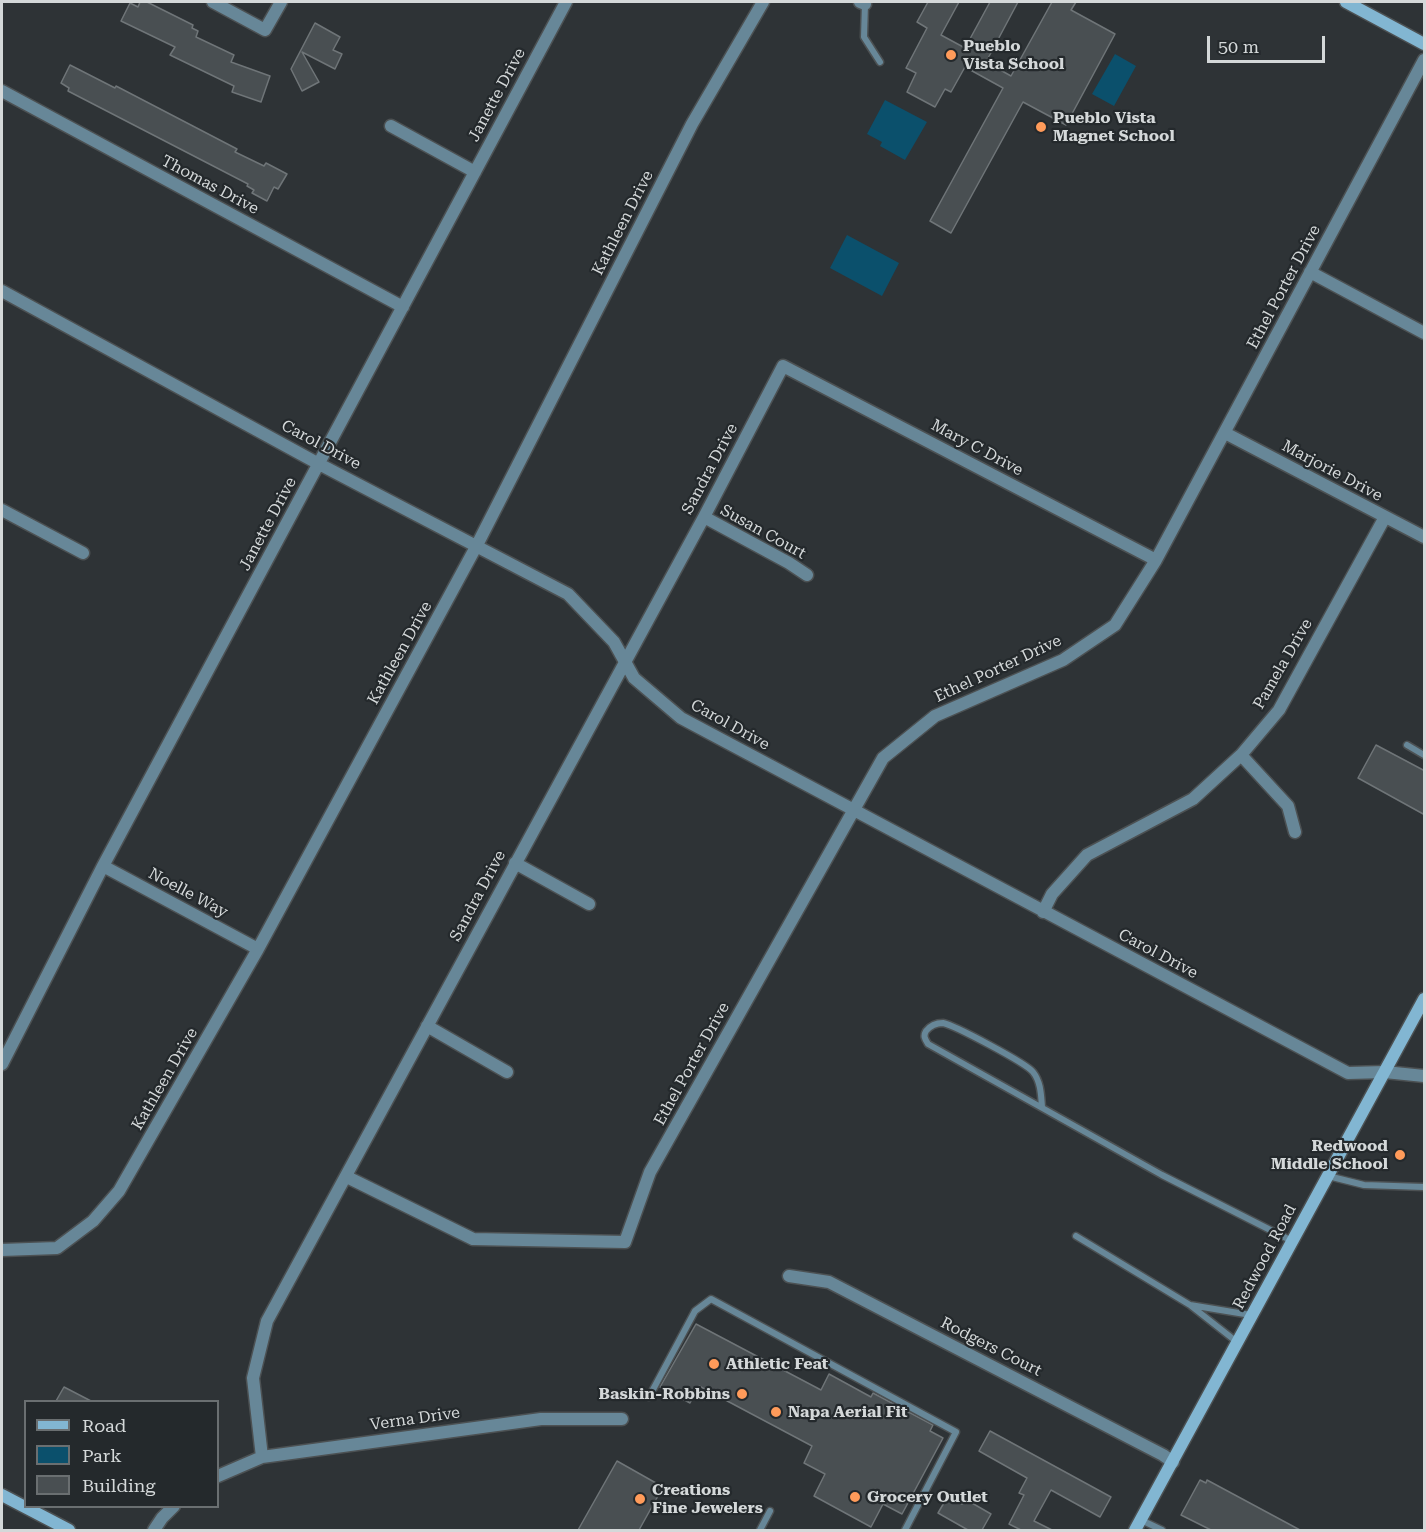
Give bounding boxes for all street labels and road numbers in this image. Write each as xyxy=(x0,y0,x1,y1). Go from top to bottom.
street label: Janette Drive xyxy=(464,45,530,145)
street label: Thomas Drive xyxy=(158,151,262,219)
street label: Kathleen Drive xyxy=(588,168,658,278)
street label: Ethel Porter Drive xyxy=(1243,222,1325,352)
street label: Carol Drive xyxy=(278,416,364,474)
street label: Mary C Drive xyxy=(928,416,1026,480)
street label: Sandra Drive xyxy=(678,420,742,518)
street label: Marjorie Drive xyxy=(1278,436,1386,506)
street label: Janette Drive xyxy=(235,474,301,574)
street label: Susan Court xyxy=(717,501,809,563)
street label: Kathleen Drive xyxy=(364,598,436,708)
street label: Pamela Drive xyxy=(1249,615,1317,713)
street label: Ethel Porter Drive xyxy=(932,631,1064,707)
street label: Carol Drive xyxy=(687,695,773,755)
street label: Sandra Drive xyxy=(446,847,510,945)
street label: Noelle Way xyxy=(145,864,231,922)
street label: Carol Drive xyxy=(1115,925,1201,983)
street label: Ethel Porter Drive xyxy=(650,999,734,1129)
street label: Kathleen Drive xyxy=(128,1025,202,1133)
street label: Redwood Road xyxy=(1229,1201,1301,1313)
street label: Rodgers Court xyxy=(937,1313,1045,1381)
street label: Verna Drive xyxy=(369,1403,461,1435)

